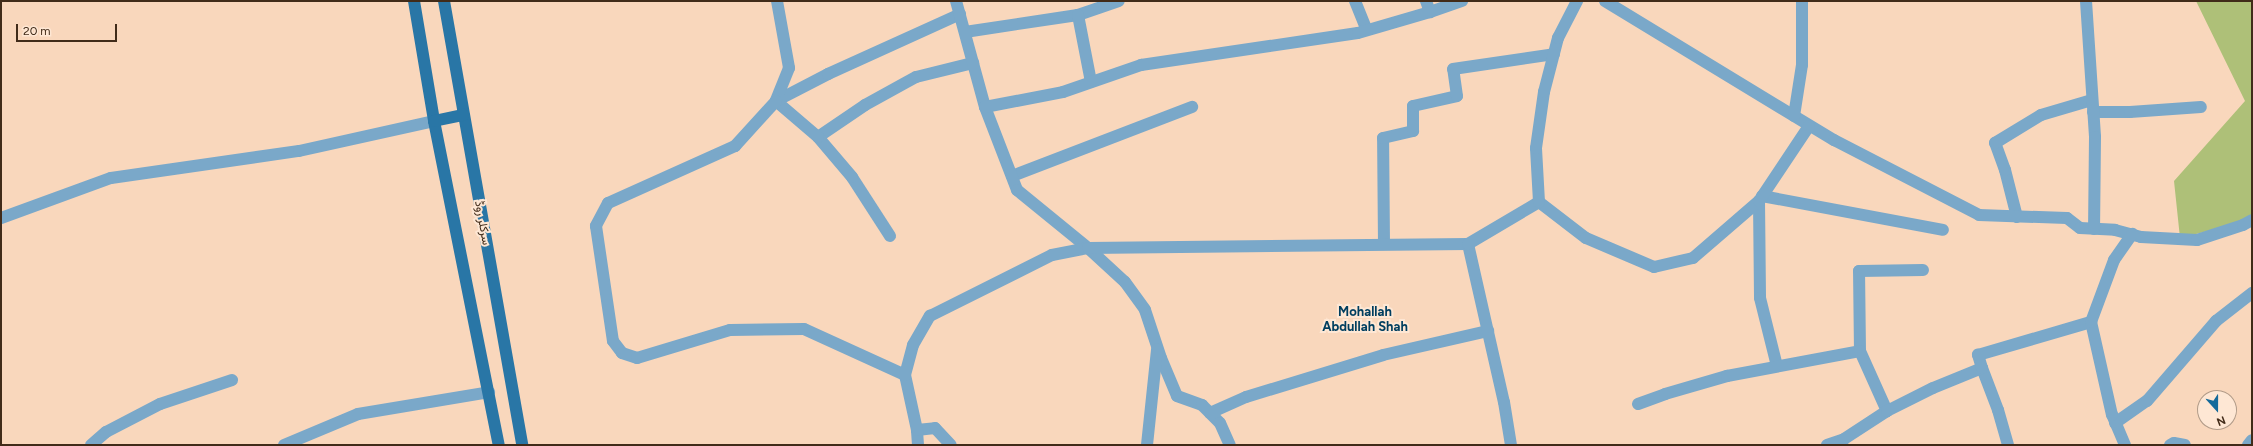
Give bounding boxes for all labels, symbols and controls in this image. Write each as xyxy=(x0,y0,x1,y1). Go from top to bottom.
scale bar xyxy=(18,16,119,42)
text: 20 m xyxy=(23,24,51,38)
street label: سرکلر روڈ xyxy=(471,200,493,246)
district label: Mohallah Abdullah Shah xyxy=(1322,305,1408,336)
north arrow xyxy=(2197,390,2237,430)
text: N xyxy=(2215,413,2227,428)

